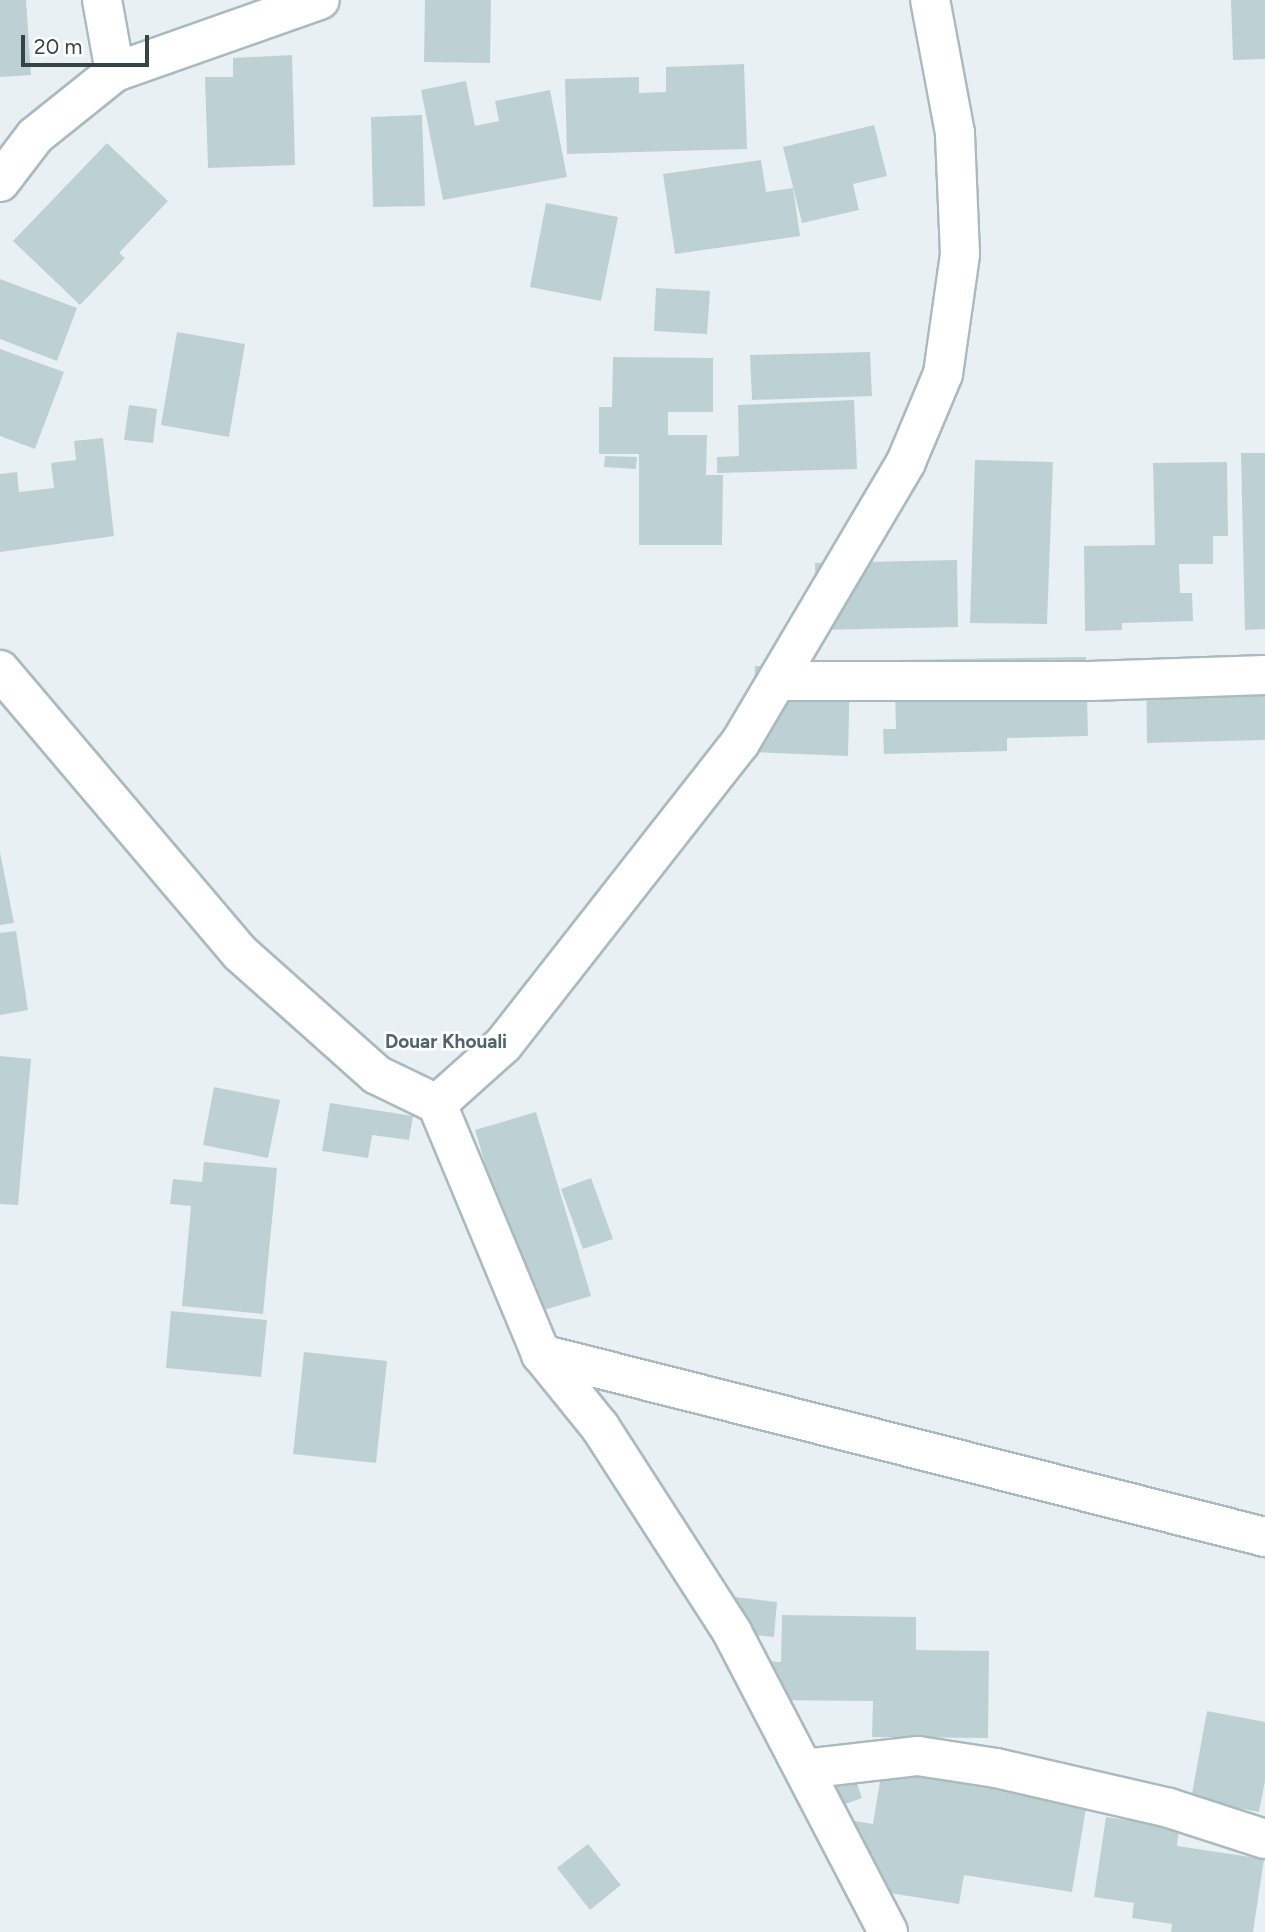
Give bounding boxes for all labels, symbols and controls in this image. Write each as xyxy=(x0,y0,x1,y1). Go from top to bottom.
scale bar xyxy=(24,21,152,65)
text: 20 m xyxy=(34,34,82,59)
district label: Douar Khouali xyxy=(385,1031,507,1053)

